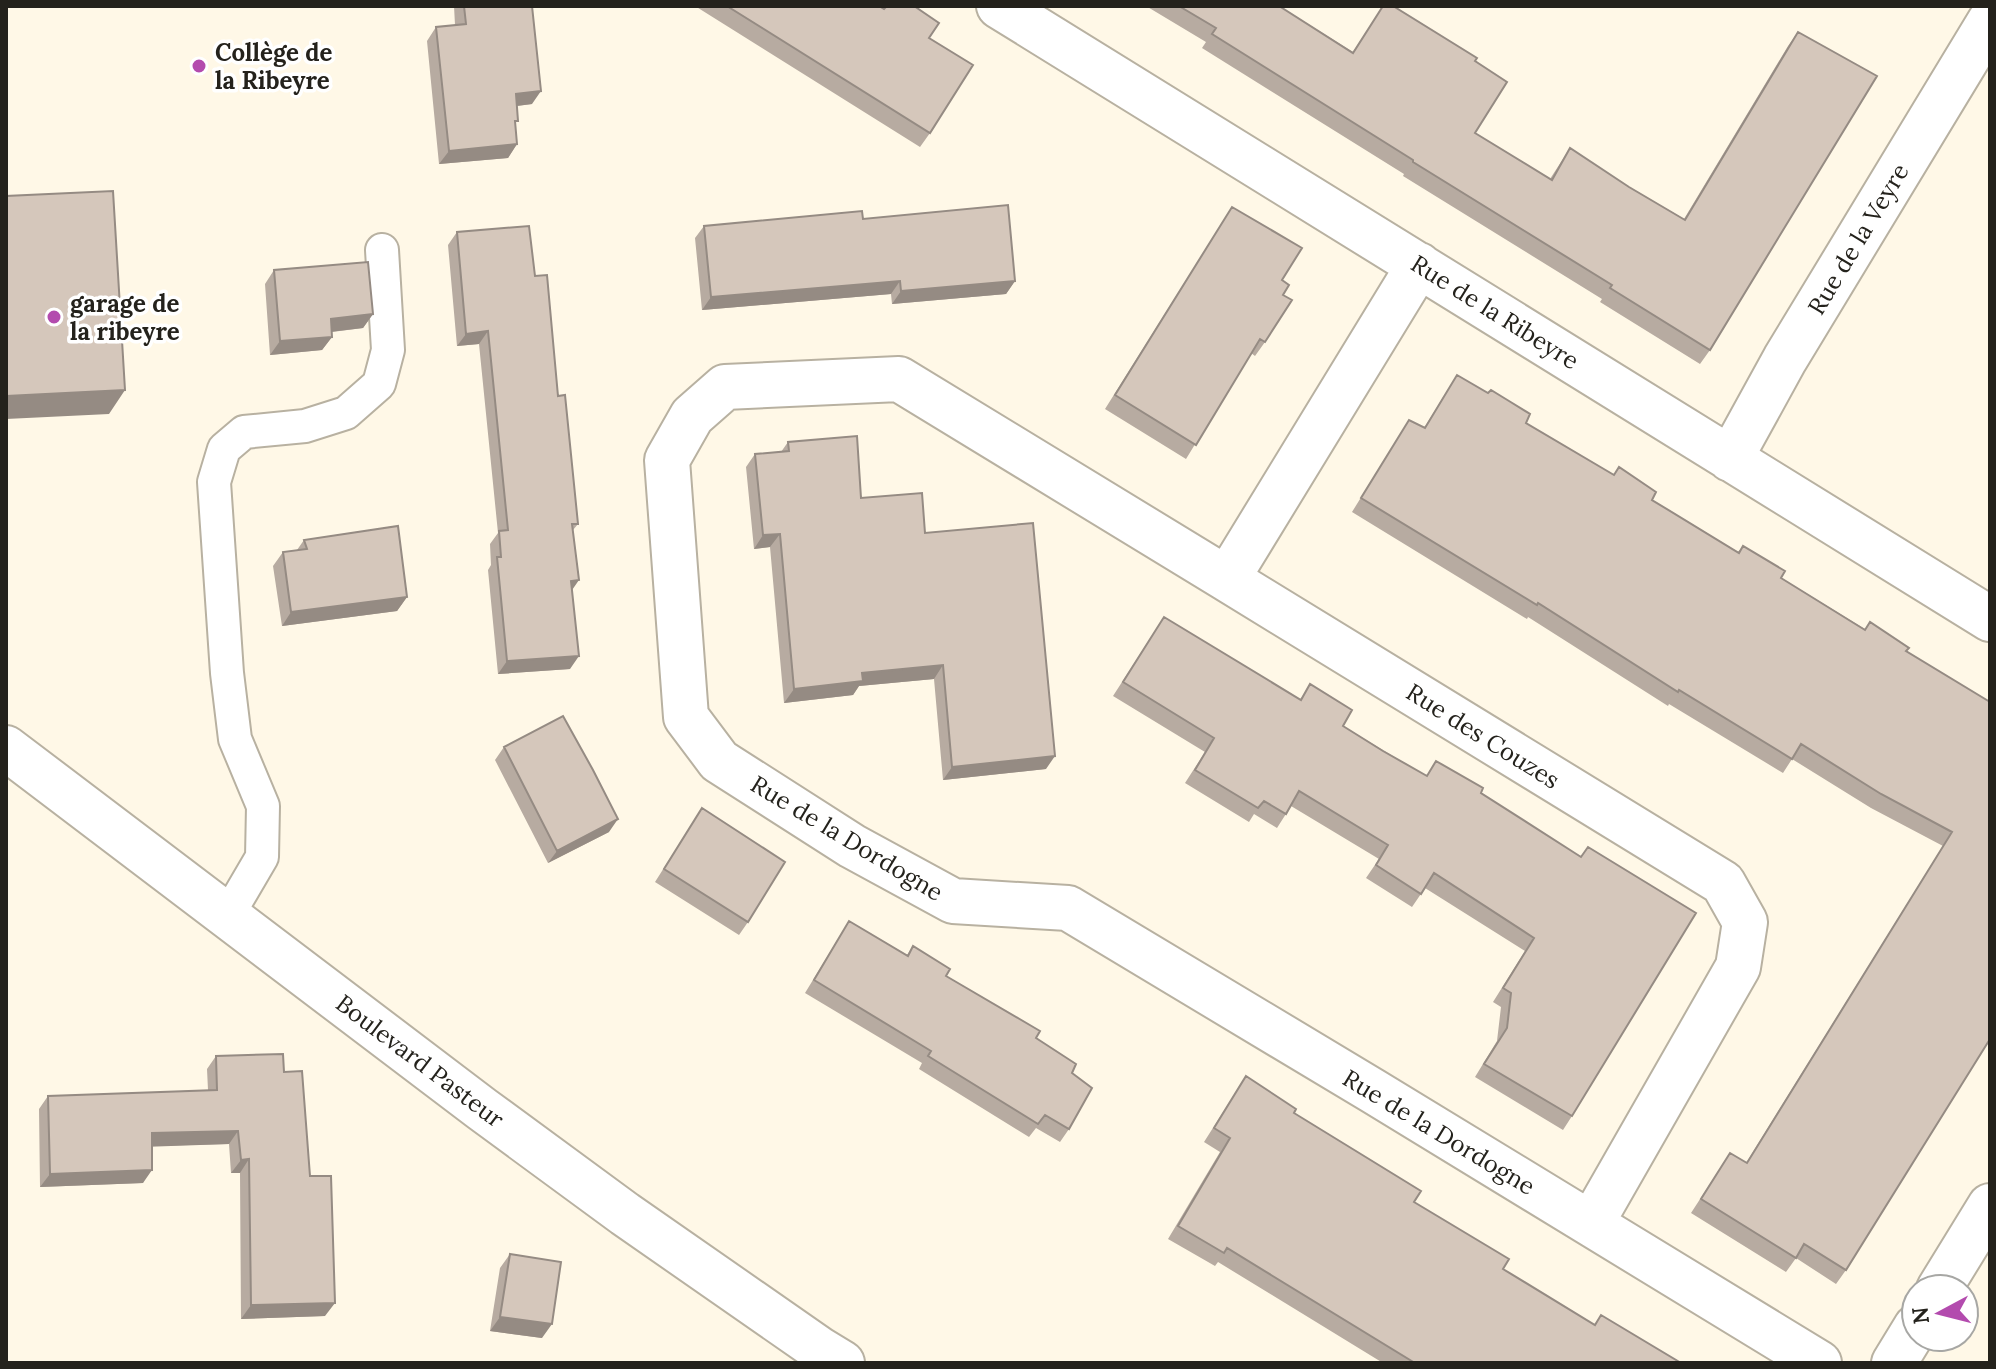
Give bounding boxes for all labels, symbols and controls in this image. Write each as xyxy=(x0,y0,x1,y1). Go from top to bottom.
place label: Collège de la Ribeyre xyxy=(215,37,333,96)
marker: Collège de la Ribeyre xyxy=(190,57,208,75)
street label: Rue de la Veyre xyxy=(1801,158,1915,320)
street label: Rue de la Ribeyre xyxy=(1405,248,1585,376)
place label: garage de la ribeyre xyxy=(70,288,180,347)
marker: garage de la ribeyre xyxy=(45,308,63,326)
street label: Rue des Couzes xyxy=(1401,677,1565,795)
street label: Rue de la Dordogne xyxy=(745,768,949,908)
street label: Boulevard Pasteur xyxy=(330,988,511,1135)
street label: Rue de la Dordogne xyxy=(1337,1062,1541,1202)
north arrow xyxy=(1900,1273,1980,1353)
text: N xyxy=(1905,1305,1935,1326)

